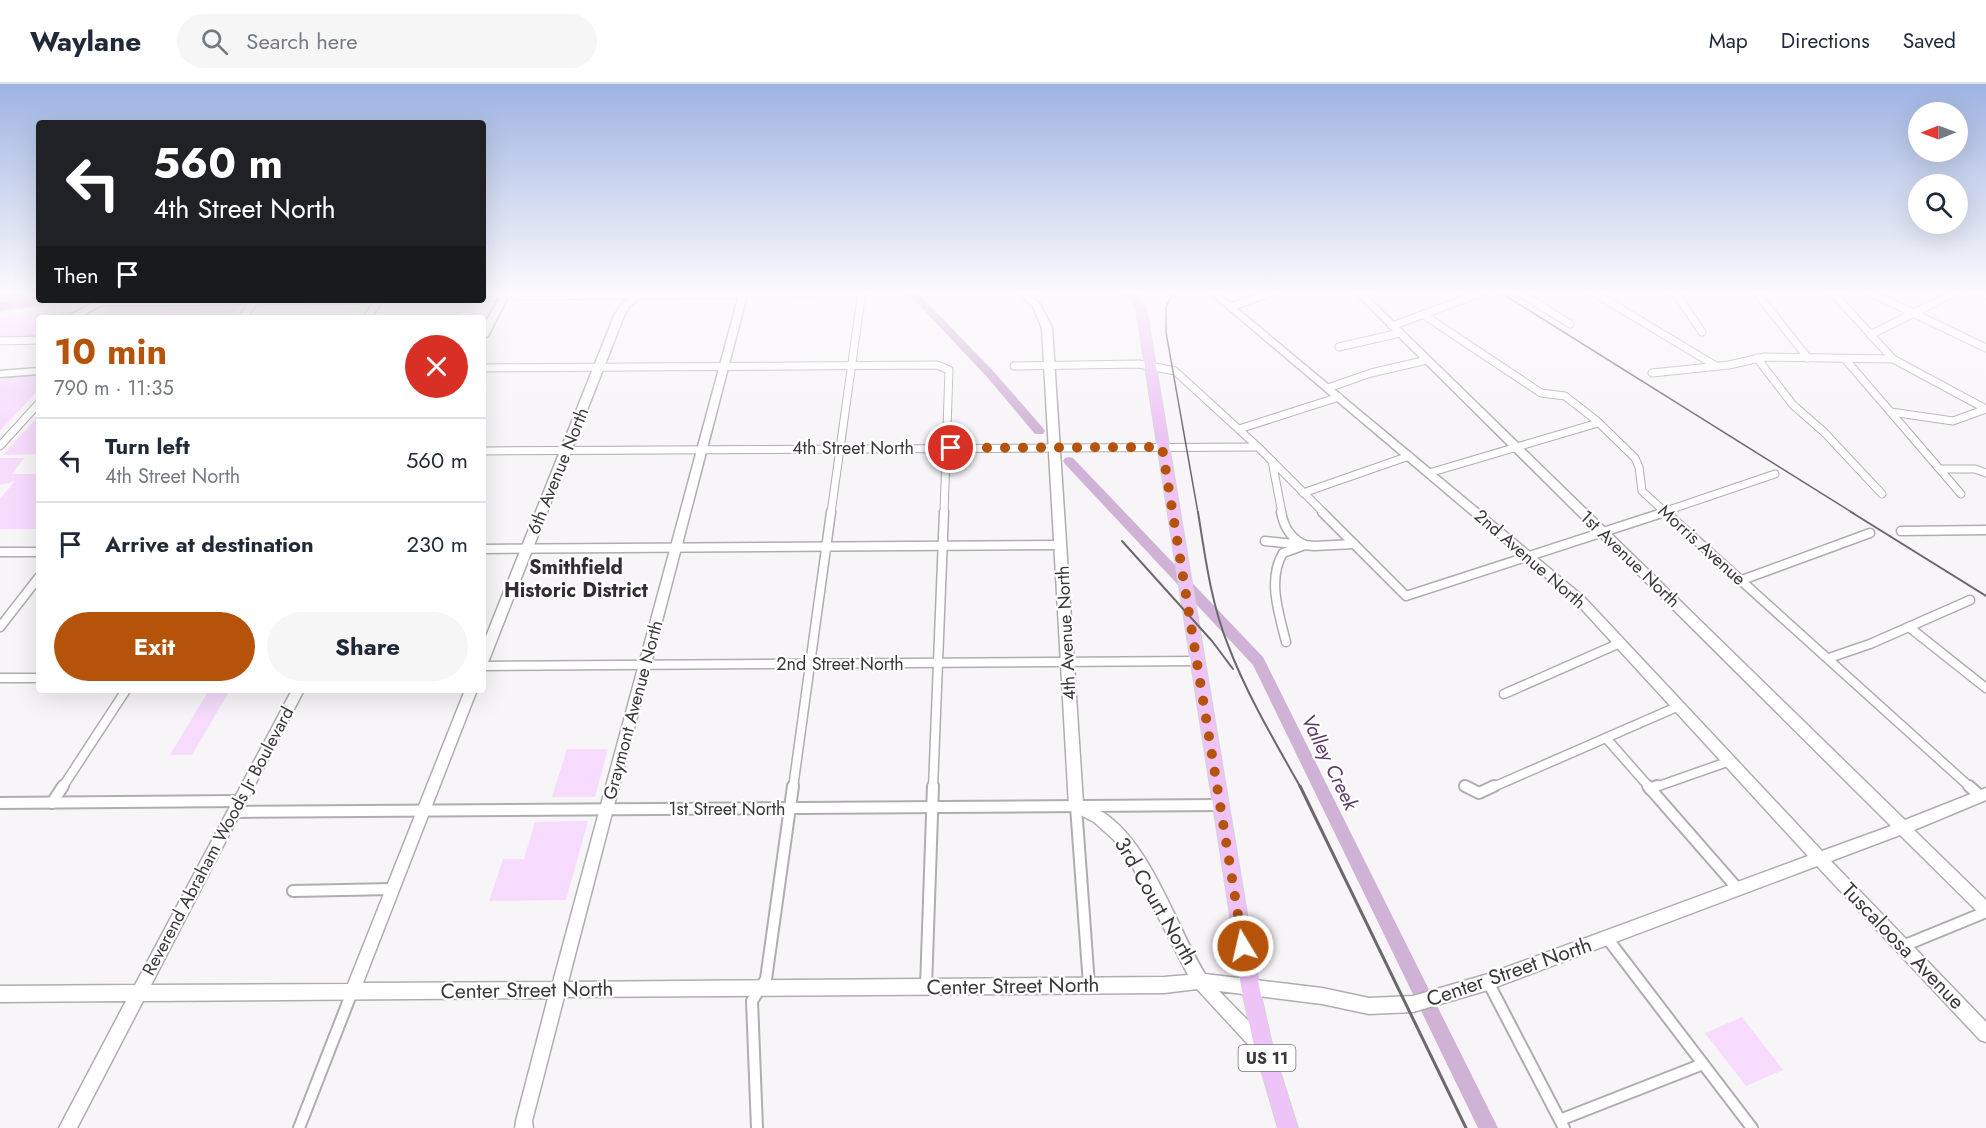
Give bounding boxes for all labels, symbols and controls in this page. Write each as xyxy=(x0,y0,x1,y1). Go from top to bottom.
search box xyxy=(177,14,597,68)
text: Waylane xyxy=(30,21,141,62)
icon: search xyxy=(198,25,231,58)
text: Search here xyxy=(246,25,358,57)
text: Map xyxy=(1709,26,1748,56)
text: Directions xyxy=(1781,26,1870,56)
text: Saved xyxy=(1903,26,1956,56)
north arrow xyxy=(1908,102,1968,162)
map controls xyxy=(1908,102,1968,234)
text: 560 m xyxy=(153,133,283,194)
icon: left xyxy=(54,144,132,222)
button: search xyxy=(1908,174,1968,234)
text: 4th Street North xyxy=(153,189,336,228)
icon: arrive xyxy=(111,258,144,291)
text: Then xyxy=(54,259,99,291)
text: 10 min xyxy=(54,325,167,377)
button: close xyxy=(405,335,468,398)
text: 790 m · 11:35 xyxy=(54,374,174,403)
street label: 6th Avenue North xyxy=(521,404,595,538)
pin xyxy=(925,422,976,473)
text: Turn left xyxy=(105,430,190,462)
icon: arrive xyxy=(934,431,967,464)
street label: 4th Street North xyxy=(792,435,914,461)
icon: left xyxy=(54,444,87,477)
text: 560 m xyxy=(406,444,468,476)
text: 4th Street North xyxy=(105,462,240,491)
street label: Morris Avenue xyxy=(1652,498,1752,592)
street label: 2nd Avenue North xyxy=(1468,503,1592,615)
street label: 1st Avenue North xyxy=(1574,504,1686,614)
icon: arrive xyxy=(54,528,87,561)
text: Arrive at destination xyxy=(105,528,314,560)
text: 230 m xyxy=(407,528,468,560)
district label: Smithfield Historic District xyxy=(504,553,649,605)
street label: 4th Avenue North xyxy=(1049,565,1083,701)
button: Exit xyxy=(54,612,255,681)
button: Share xyxy=(267,612,468,681)
street label: Graymont Avenue North xyxy=(597,617,669,803)
street label: 2nd Street North xyxy=(776,651,904,677)
street label: Reverend Abraham Woods Jr Boulevard xyxy=(136,702,300,980)
water label: Valley Creek xyxy=(1294,709,1366,816)
street label: 1st Street North xyxy=(668,796,786,822)
street label: 3rd Court North xyxy=(1107,831,1205,971)
street label: Tuscaloosa Avenue xyxy=(1835,876,1971,1016)
position arrow xyxy=(1211,914,1275,978)
street label: Center Street North xyxy=(1422,930,1596,1014)
street label: Center Street North xyxy=(926,969,1100,1003)
street label: Center Street North xyxy=(440,973,614,1007)
road number: US 11 xyxy=(1238,1045,1296,1071)

